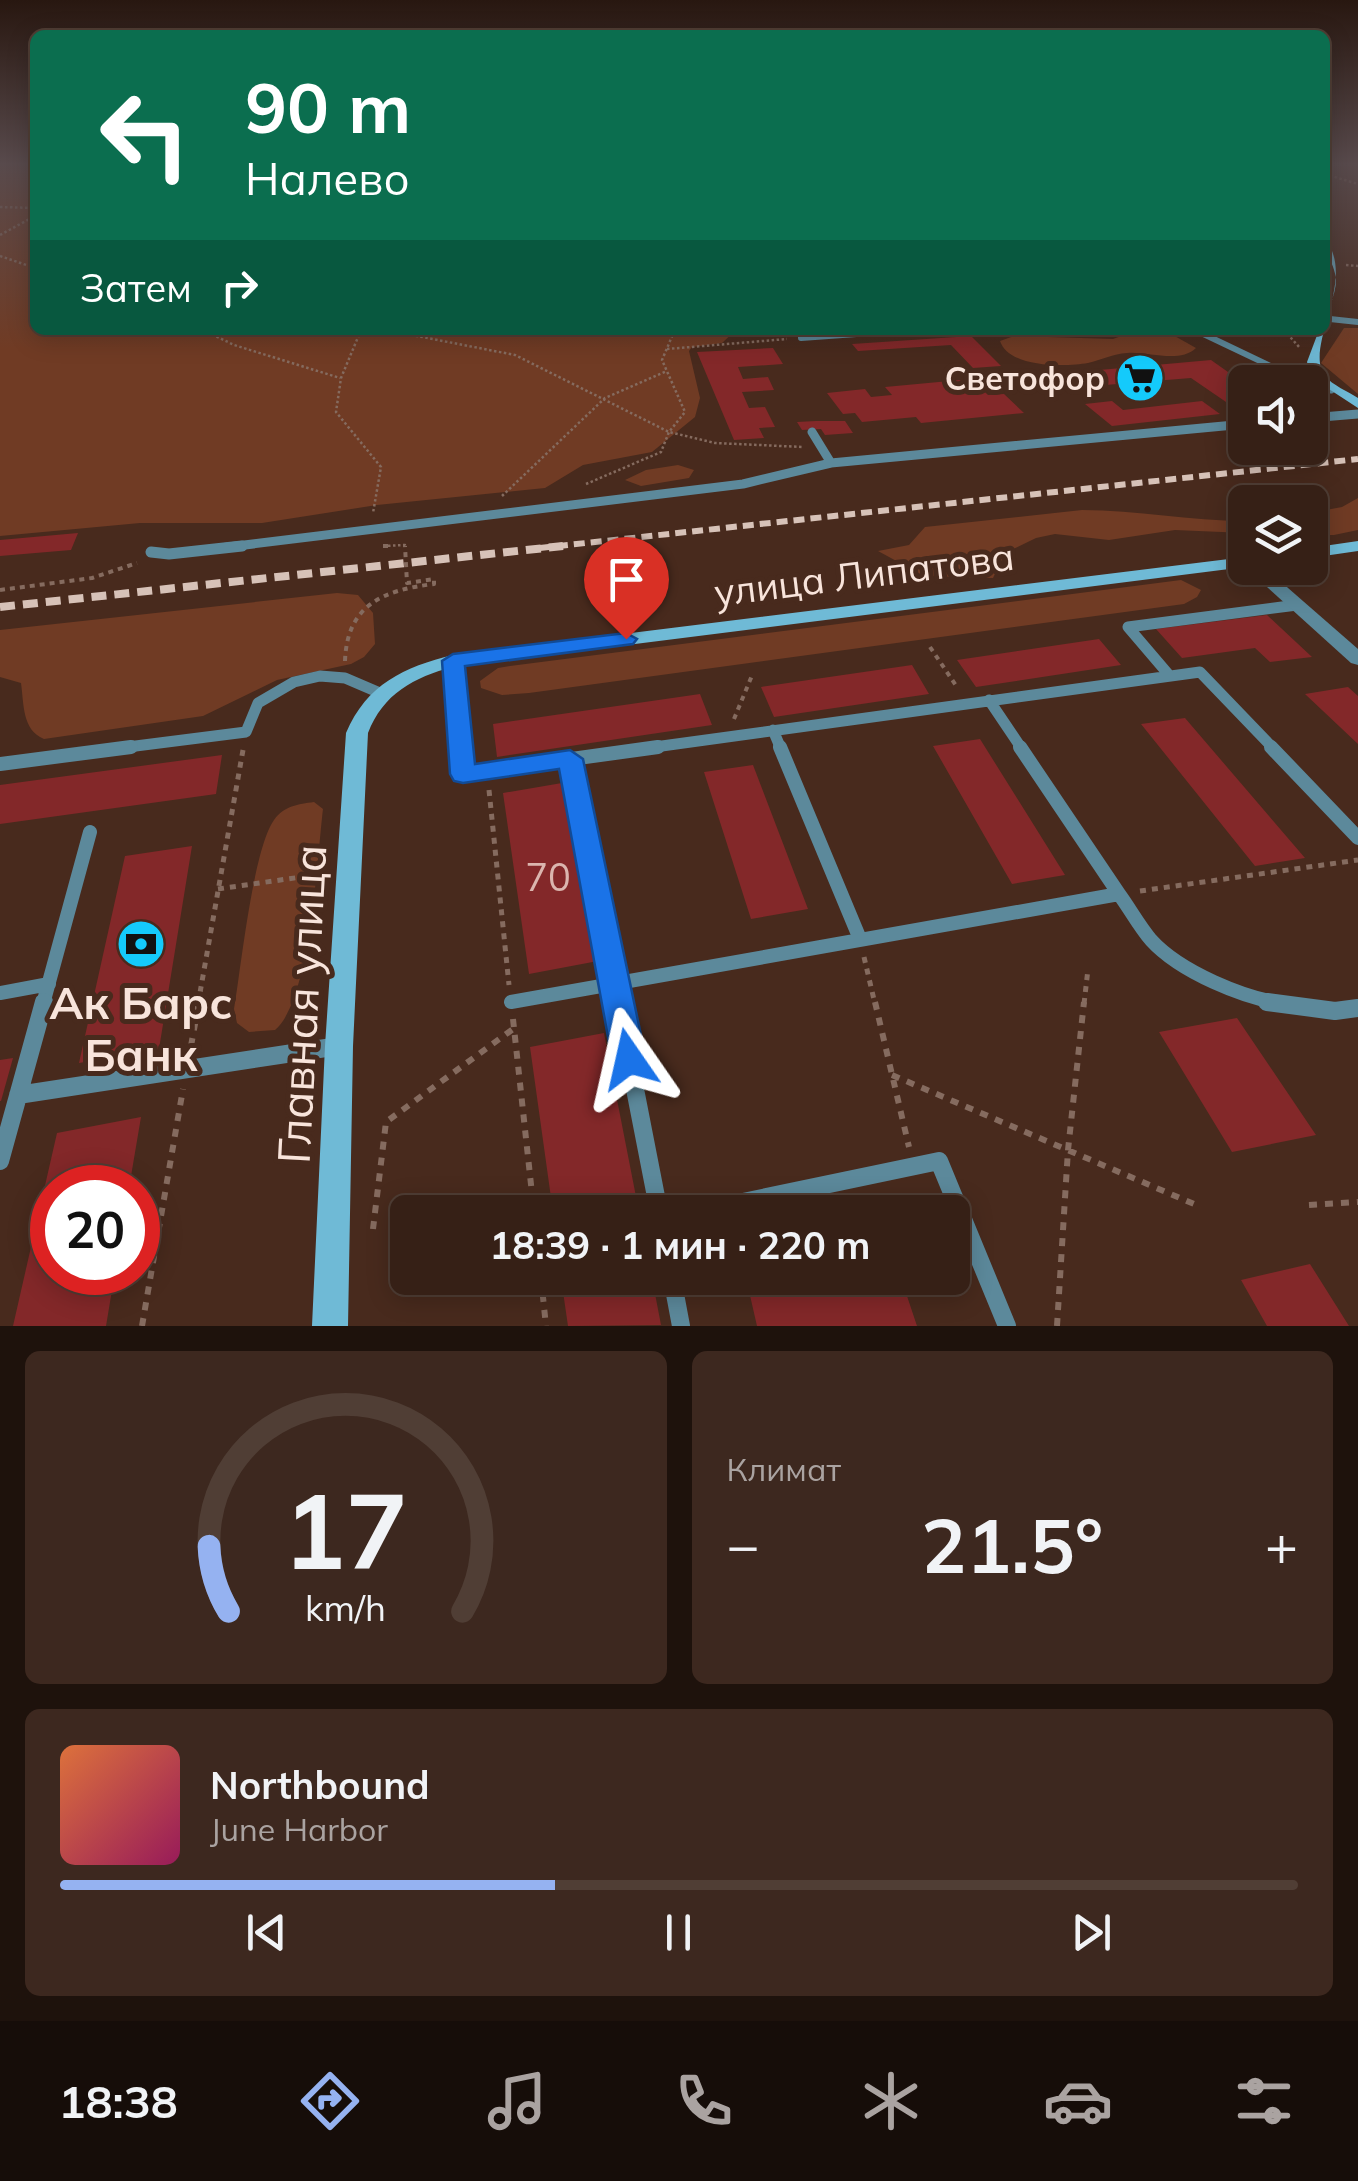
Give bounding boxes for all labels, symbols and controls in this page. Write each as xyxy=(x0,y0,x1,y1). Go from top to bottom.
text: 90 m xyxy=(245,63,411,151)
icon: left xyxy=(80,70,210,200)
text: Налево xyxy=(245,150,410,206)
icon: right xyxy=(212,260,267,315)
text: Затем xyxy=(80,264,192,312)
supermarket icon: Светофор xyxy=(1114,352,1166,404)
place label: Светофор xyxy=(945,358,1105,398)
map controls xyxy=(1228,365,1328,585)
button: sound xyxy=(1228,365,1328,465)
button: layers xyxy=(1228,485,1328,585)
street label: улица Липатова xyxy=(711,532,1017,616)
pin xyxy=(584,537,669,640)
icon: arrive xyxy=(599,552,654,607)
street label: Главная улица xyxy=(265,843,337,1165)
house number: 70 xyxy=(525,853,571,901)
bank icon: Ак Барс Банк xyxy=(115,918,167,970)
place label: Ак Барс Банк xyxy=(49,974,233,1082)
position arrow xyxy=(577,1007,681,1111)
speed limit sign: 20 xyxy=(30,1165,160,1295)
text: 18:39 · 1 мин · 220 m xyxy=(490,1221,870,1269)
text: Климат xyxy=(727,1449,841,1489)
text: 17 xyxy=(283,1464,408,1595)
text: 21.5° xyxy=(921,1498,1103,1592)
text: − xyxy=(727,1510,760,1579)
text: + xyxy=(1265,1510,1298,1579)
text: km/h xyxy=(305,1585,386,1630)
text: Northbound xyxy=(210,1761,430,1809)
text: June Harbor xyxy=(210,1809,388,1849)
icon: previous xyxy=(239,1905,294,1960)
icon: pause xyxy=(651,1905,706,1960)
icon: next xyxy=(1064,1905,1119,1960)
icon: directions xyxy=(295,2066,365,2136)
icon: music xyxy=(482,2066,552,2136)
icon: phone xyxy=(669,2066,739,2136)
icon: climate xyxy=(856,2066,926,2136)
icon: car xyxy=(1043,2066,1113,2136)
icon: filters xyxy=(1229,2066,1299,2136)
text: 18:38 xyxy=(58,2073,178,2129)

